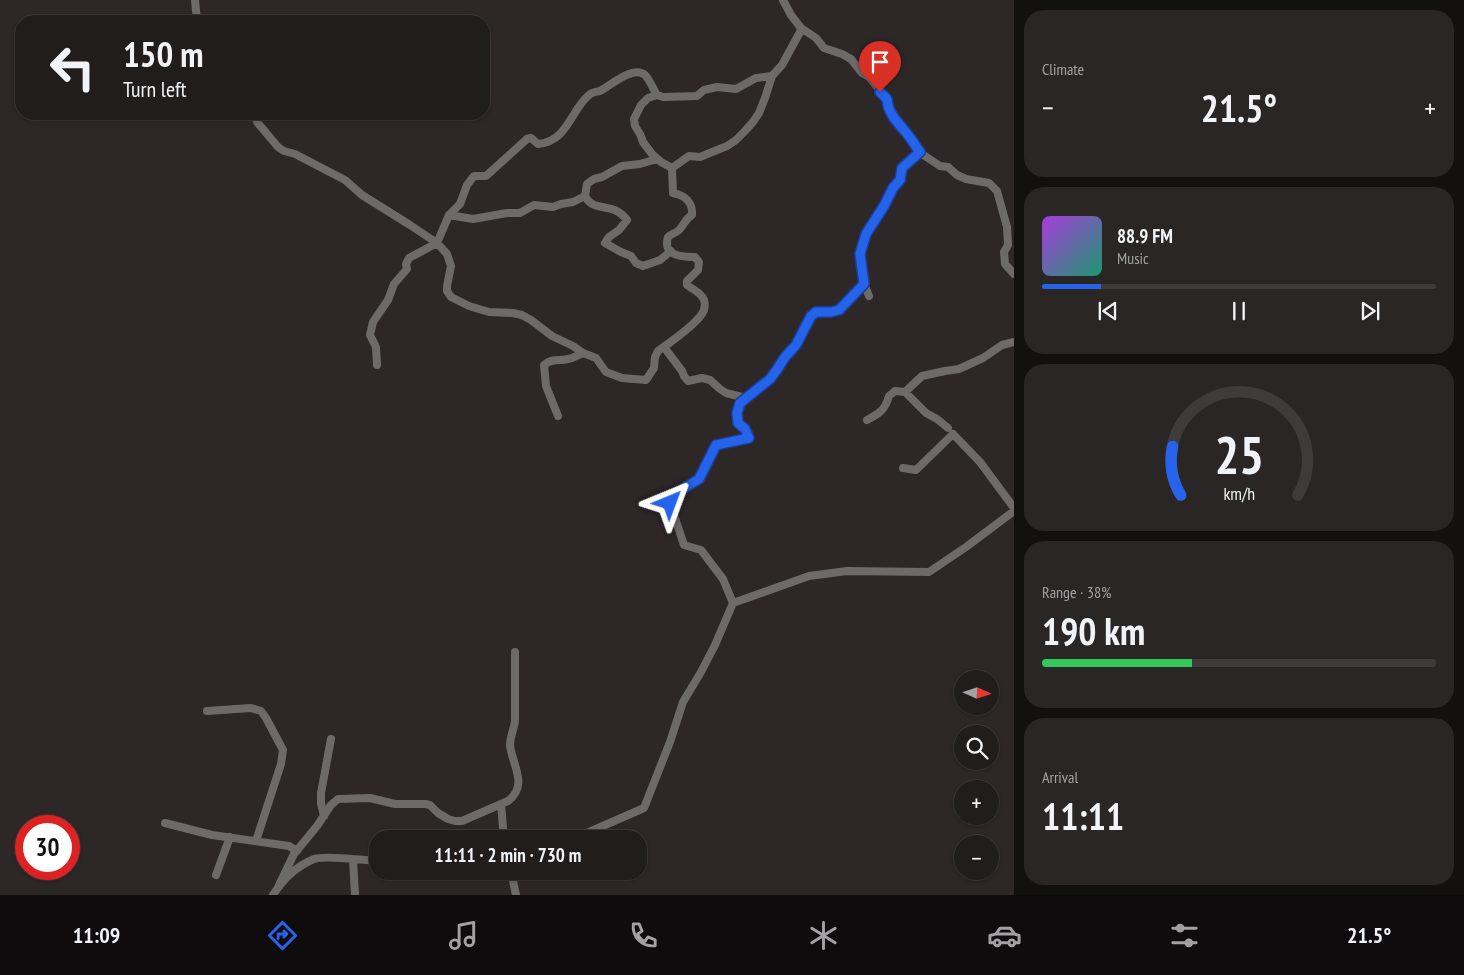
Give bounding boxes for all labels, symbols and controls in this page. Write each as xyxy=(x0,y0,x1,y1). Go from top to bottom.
text: 150 m xyxy=(123,31,204,77)
icon: left xyxy=(40,35,105,100)
pin xyxy=(859,41,901,92)
icon: arrive xyxy=(866,48,894,76)
text: Climate xyxy=(1042,59,1084,79)
text: Turn left xyxy=(123,75,187,103)
text: 21.5° xyxy=(1201,83,1277,132)
text: − xyxy=(1042,89,1054,126)
text: + xyxy=(1424,89,1436,126)
text: 88.9 FM xyxy=(1117,224,1173,248)
text: Music xyxy=(1117,248,1149,268)
icon: previous xyxy=(1094,297,1122,325)
icon: pause xyxy=(1225,297,1253,325)
icon: next xyxy=(1356,297,1384,325)
text: 25 xyxy=(1214,421,1264,488)
position arrow xyxy=(643,476,695,528)
text: km/h xyxy=(1223,482,1255,505)
text: Range · 38% xyxy=(1042,582,1111,602)
text: 190 km xyxy=(1042,606,1145,655)
north arrow xyxy=(954,670,999,715)
map controls xyxy=(954,670,999,880)
button: search xyxy=(954,725,999,770)
text: Arrival xyxy=(1042,767,1078,787)
button: + xyxy=(954,780,999,825)
text: 11:11 xyxy=(1042,791,1124,840)
speed limit sign: 30 xyxy=(15,815,80,880)
button: − xyxy=(954,835,999,880)
text: 11:11 · 2 min · 730 m xyxy=(435,843,581,867)
icon: directions xyxy=(265,918,300,953)
icon: music xyxy=(446,918,481,953)
icon: phone xyxy=(626,918,661,953)
icon: climate xyxy=(806,918,841,953)
icon: car xyxy=(987,918,1022,953)
icon: filters xyxy=(1167,918,1202,953)
text: 11:09 xyxy=(73,921,120,949)
text: 21.5° xyxy=(1347,921,1391,949)

